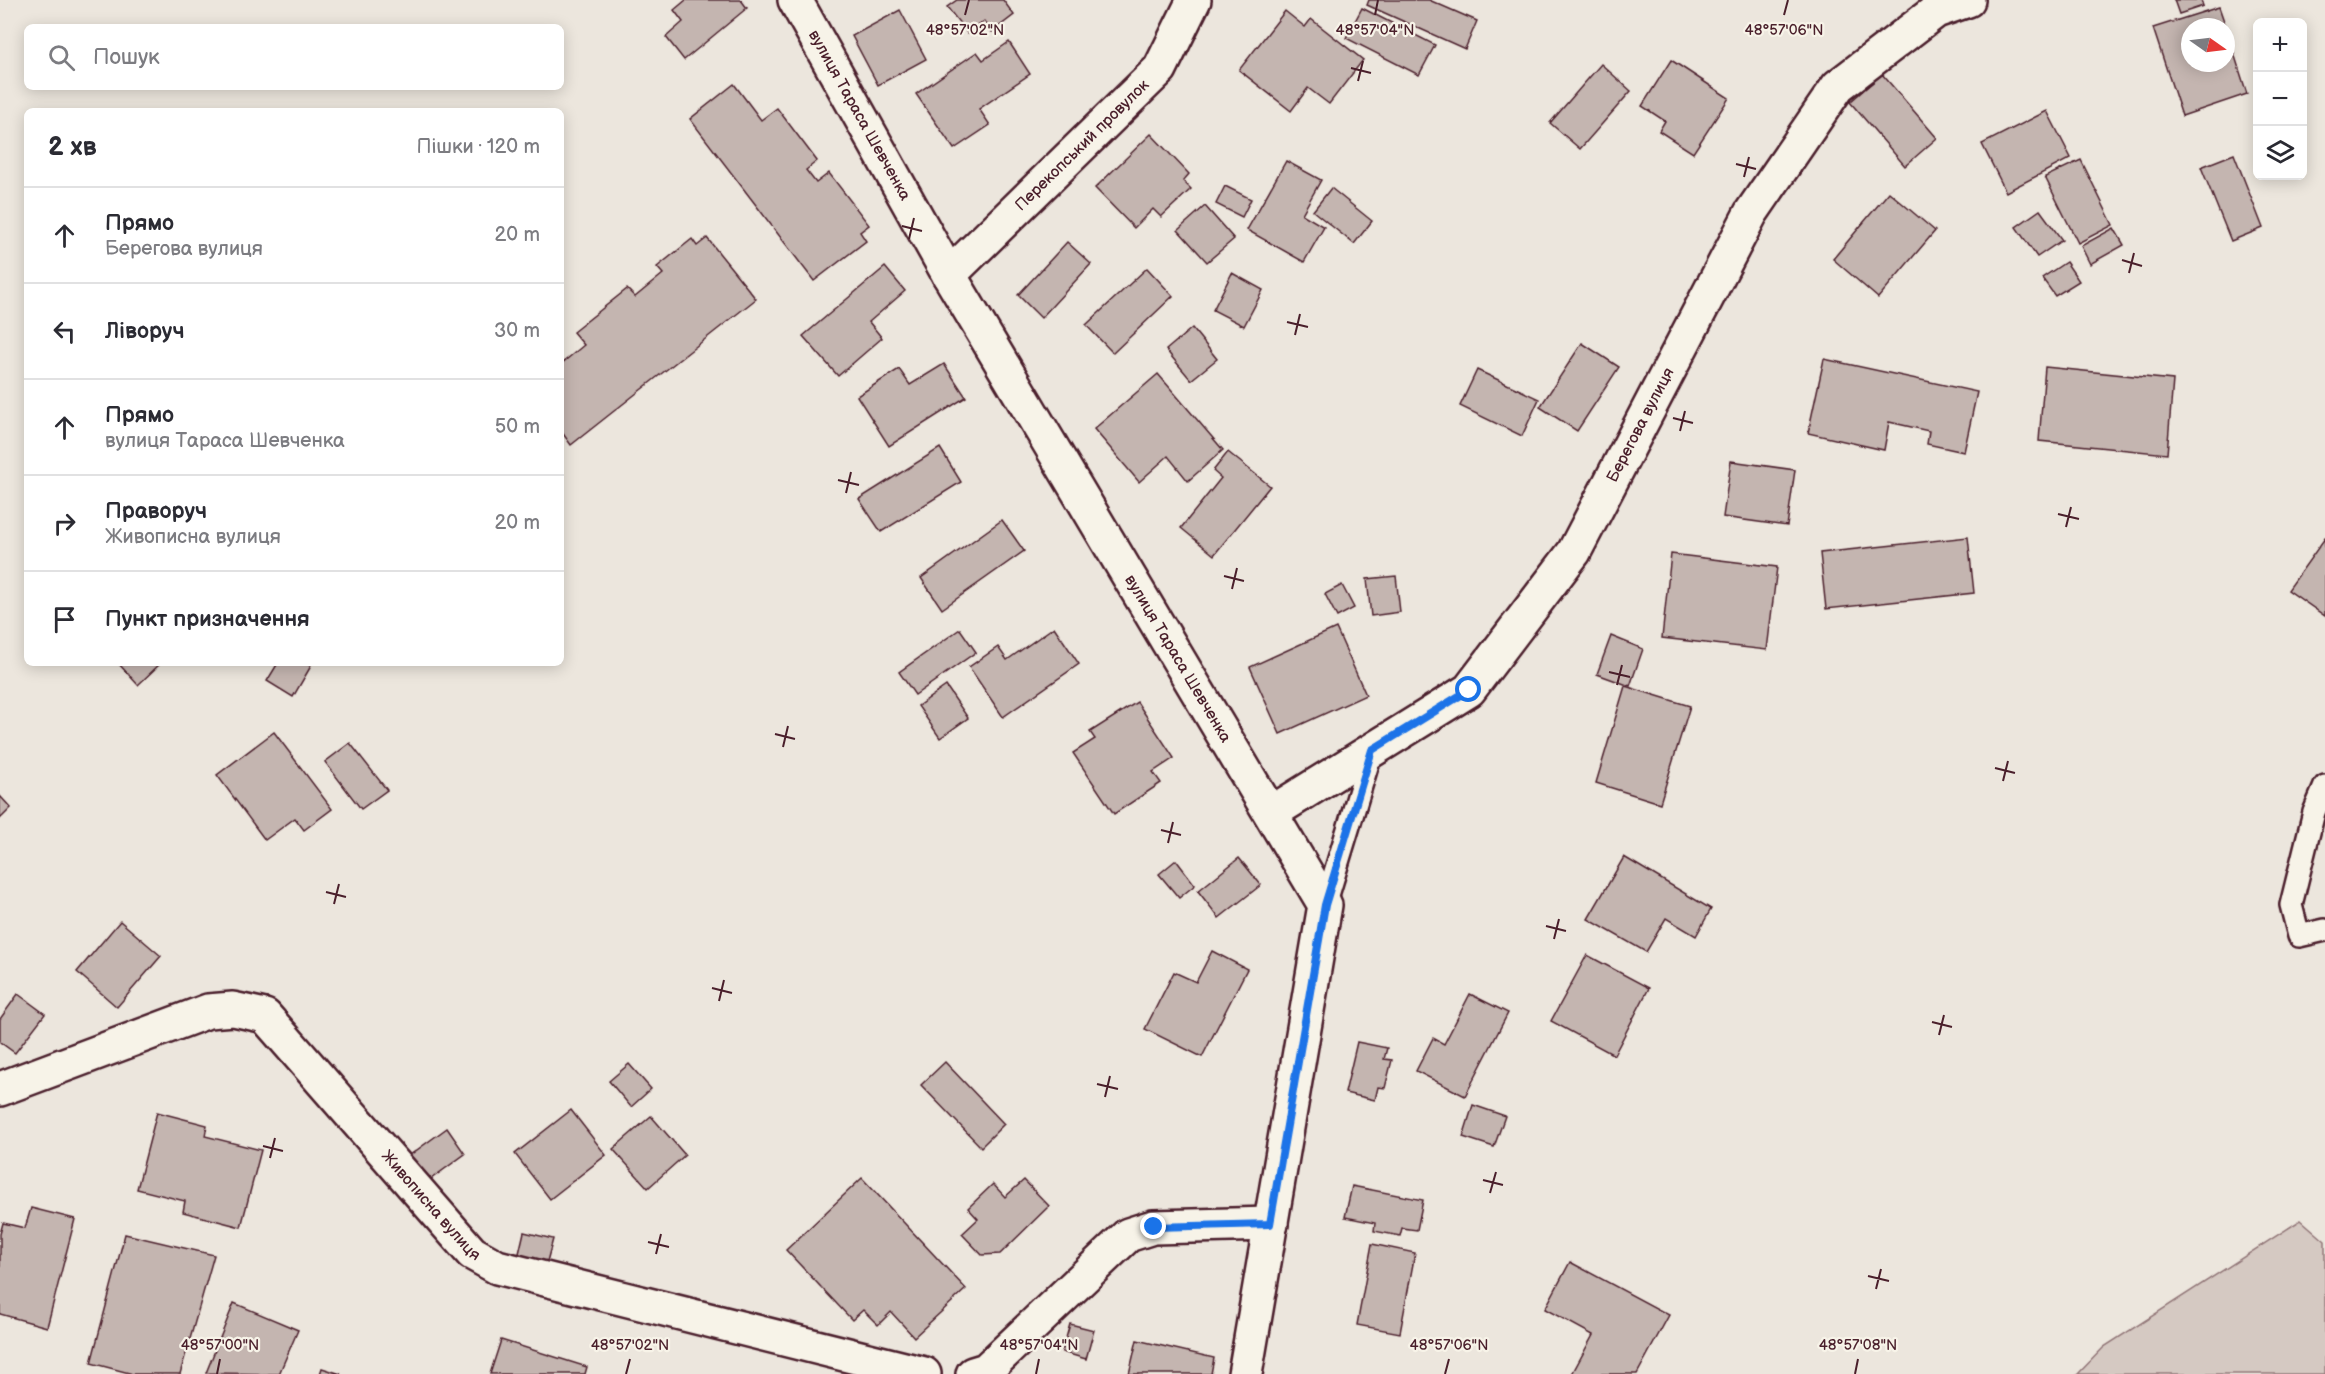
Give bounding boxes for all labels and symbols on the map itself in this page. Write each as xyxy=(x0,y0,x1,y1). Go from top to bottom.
north arrow xyxy=(2181,18,2235,72)
text: 48°57'02"N xyxy=(926,21,1004,40)
text: 48°57'04"N xyxy=(1336,21,1414,40)
text: 48°57'06"N xyxy=(1745,21,1824,40)
street label: вулиця Тараса Шевченка xyxy=(804,27,915,204)
street label: Перекопський провулок xyxy=(1011,75,1153,215)
street label: Берегова вулиця xyxy=(1603,364,1678,485)
street label: вулиця Тараса Шевченка xyxy=(1121,571,1236,747)
route start xyxy=(1455,676,1481,702)
street label: Живописна вулиця xyxy=(377,1147,483,1265)
route end xyxy=(1140,1213,1166,1239)
text: 48°57'00"N xyxy=(181,1336,259,1355)
text: 48°57'02"N xyxy=(591,1336,669,1355)
text: 48°57'04"N xyxy=(1000,1336,1078,1355)
text: 48°57'06"N xyxy=(1410,1336,1489,1355)
text: 48°57'08"N xyxy=(1819,1336,1897,1355)

